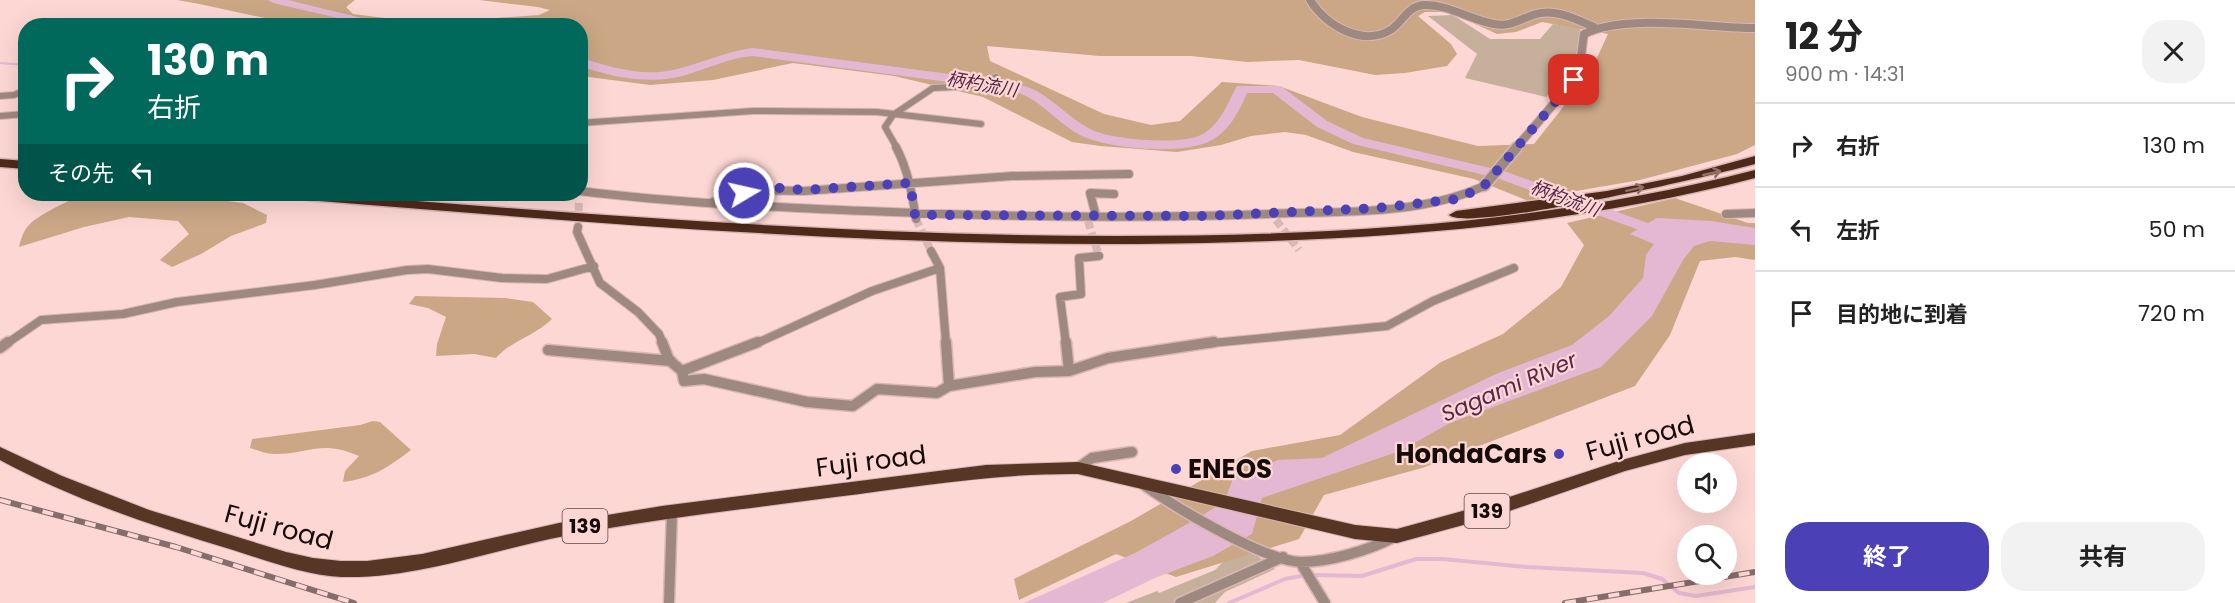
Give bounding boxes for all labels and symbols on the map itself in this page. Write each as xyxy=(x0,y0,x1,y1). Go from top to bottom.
pin xyxy=(1548,54,1599,105)
water label: 柄杓流川 xyxy=(944,65,1022,103)
position arrow xyxy=(712,161,776,225)
one-way arrow xyxy=(1702,166,1721,178)
water label: 柄杓流川 xyxy=(1527,174,1605,223)
one-way arrow xyxy=(1625,183,1644,194)
water label: Sagami River xyxy=(1436,344,1583,430)
street label: Fuji road xyxy=(1582,406,1698,470)
street label: Fuji road xyxy=(814,436,928,486)
place label: HondaCars xyxy=(1395,436,1547,472)
marker: HondaCars xyxy=(1552,447,1566,461)
place label: ENEOS xyxy=(1188,451,1272,487)
marker: ENEOS xyxy=(1169,462,1183,476)
road number: 139 xyxy=(1464,494,1510,528)
street label: Fuji road xyxy=(221,495,337,559)
road number: 139 xyxy=(562,509,608,543)

